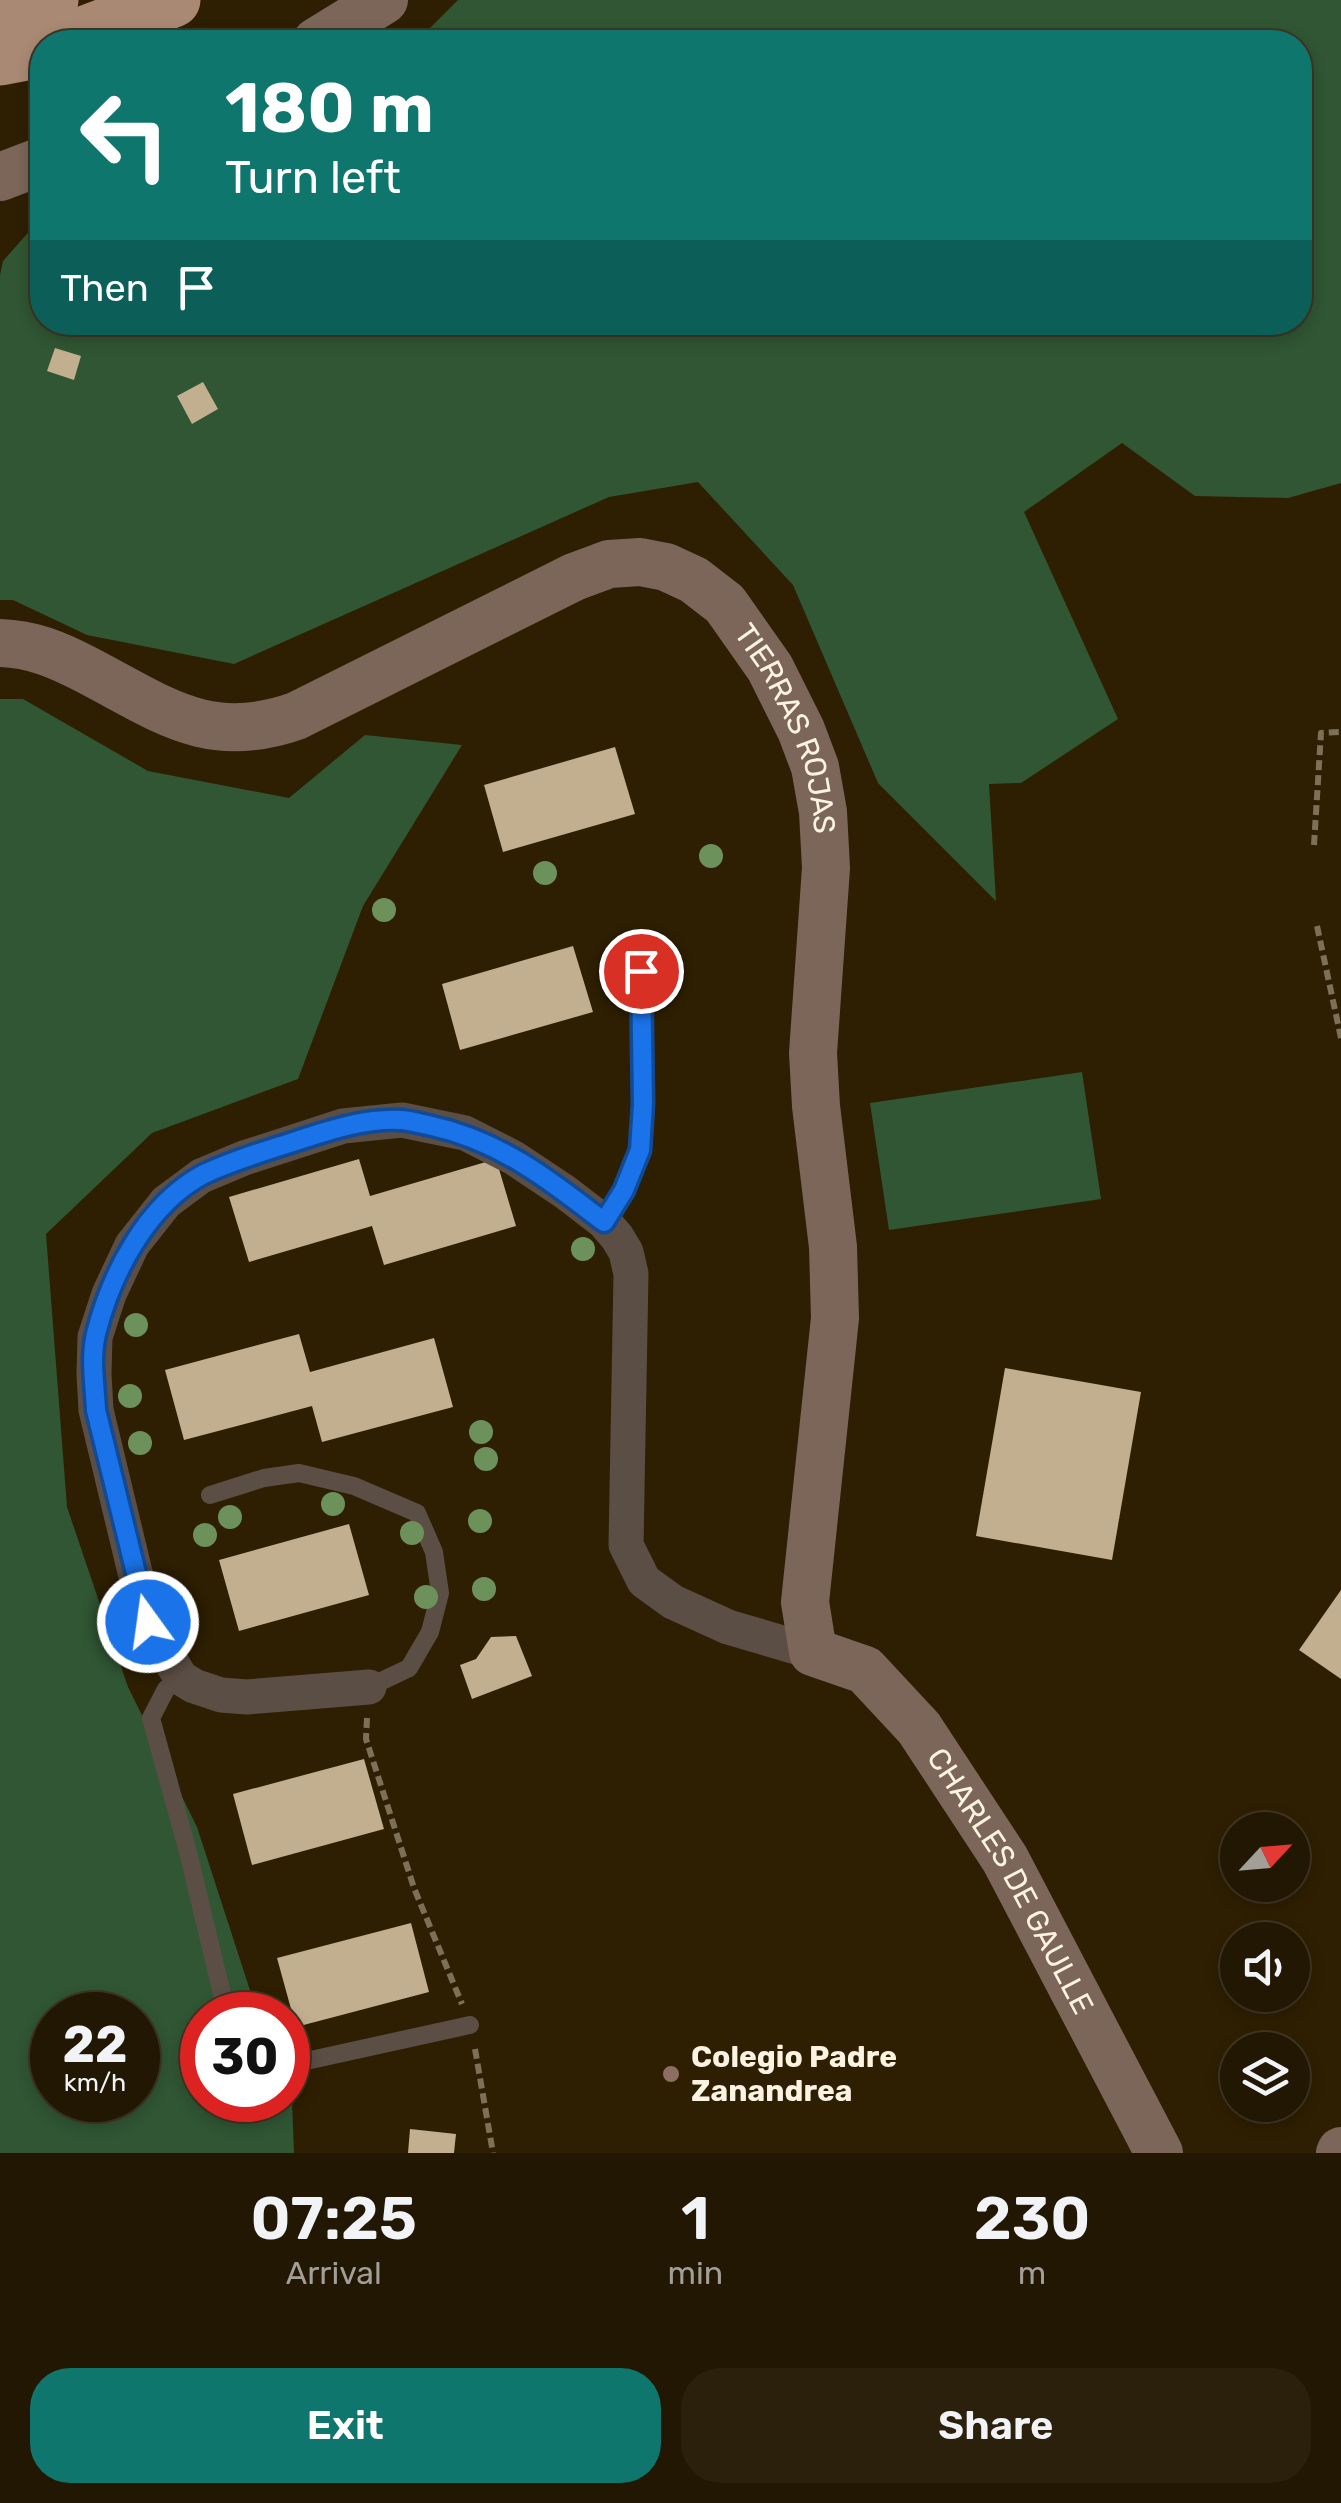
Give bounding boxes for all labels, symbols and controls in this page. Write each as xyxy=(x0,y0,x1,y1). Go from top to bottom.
text: 180 m xyxy=(225,67,434,150)
icon: left xyxy=(60,70,190,200)
text: Turn left xyxy=(225,151,401,204)
icon: arrive xyxy=(169,260,224,315)
text: Then xyxy=(60,265,149,311)
street label: TIERRAS ROJAS xyxy=(727,617,842,835)
pin xyxy=(599,929,684,1014)
icon: arrive xyxy=(614,944,669,999)
position arrow xyxy=(96,1570,200,1674)
street label: CHARLES DE GAULLE xyxy=(919,1741,1101,2020)
north arrow xyxy=(1220,1812,1310,1902)
map controls xyxy=(1220,1812,1310,2122)
button: sound xyxy=(1220,1922,1310,2012)
speed limit sign: 30 xyxy=(180,1992,310,2122)
text: 22 xyxy=(63,2015,128,2075)
button: layers xyxy=(1220,2032,1310,2122)
place label: Colegio Padre Zanandrea xyxy=(691,2039,897,2109)
marker: Colegio Padre Zanandrea xyxy=(660,2063,682,2085)
text: km/h xyxy=(64,2068,126,2097)
text: 07:25 xyxy=(251,2183,417,2254)
text: 1 xyxy=(681,2183,710,2254)
text: 230 xyxy=(974,2183,1090,2254)
text: Arrival xyxy=(286,2254,382,2292)
text: min xyxy=(668,2254,723,2292)
text: m xyxy=(1018,2254,1046,2292)
button: Exit xyxy=(30,2368,661,2483)
button: Share xyxy=(681,2368,1311,2483)

